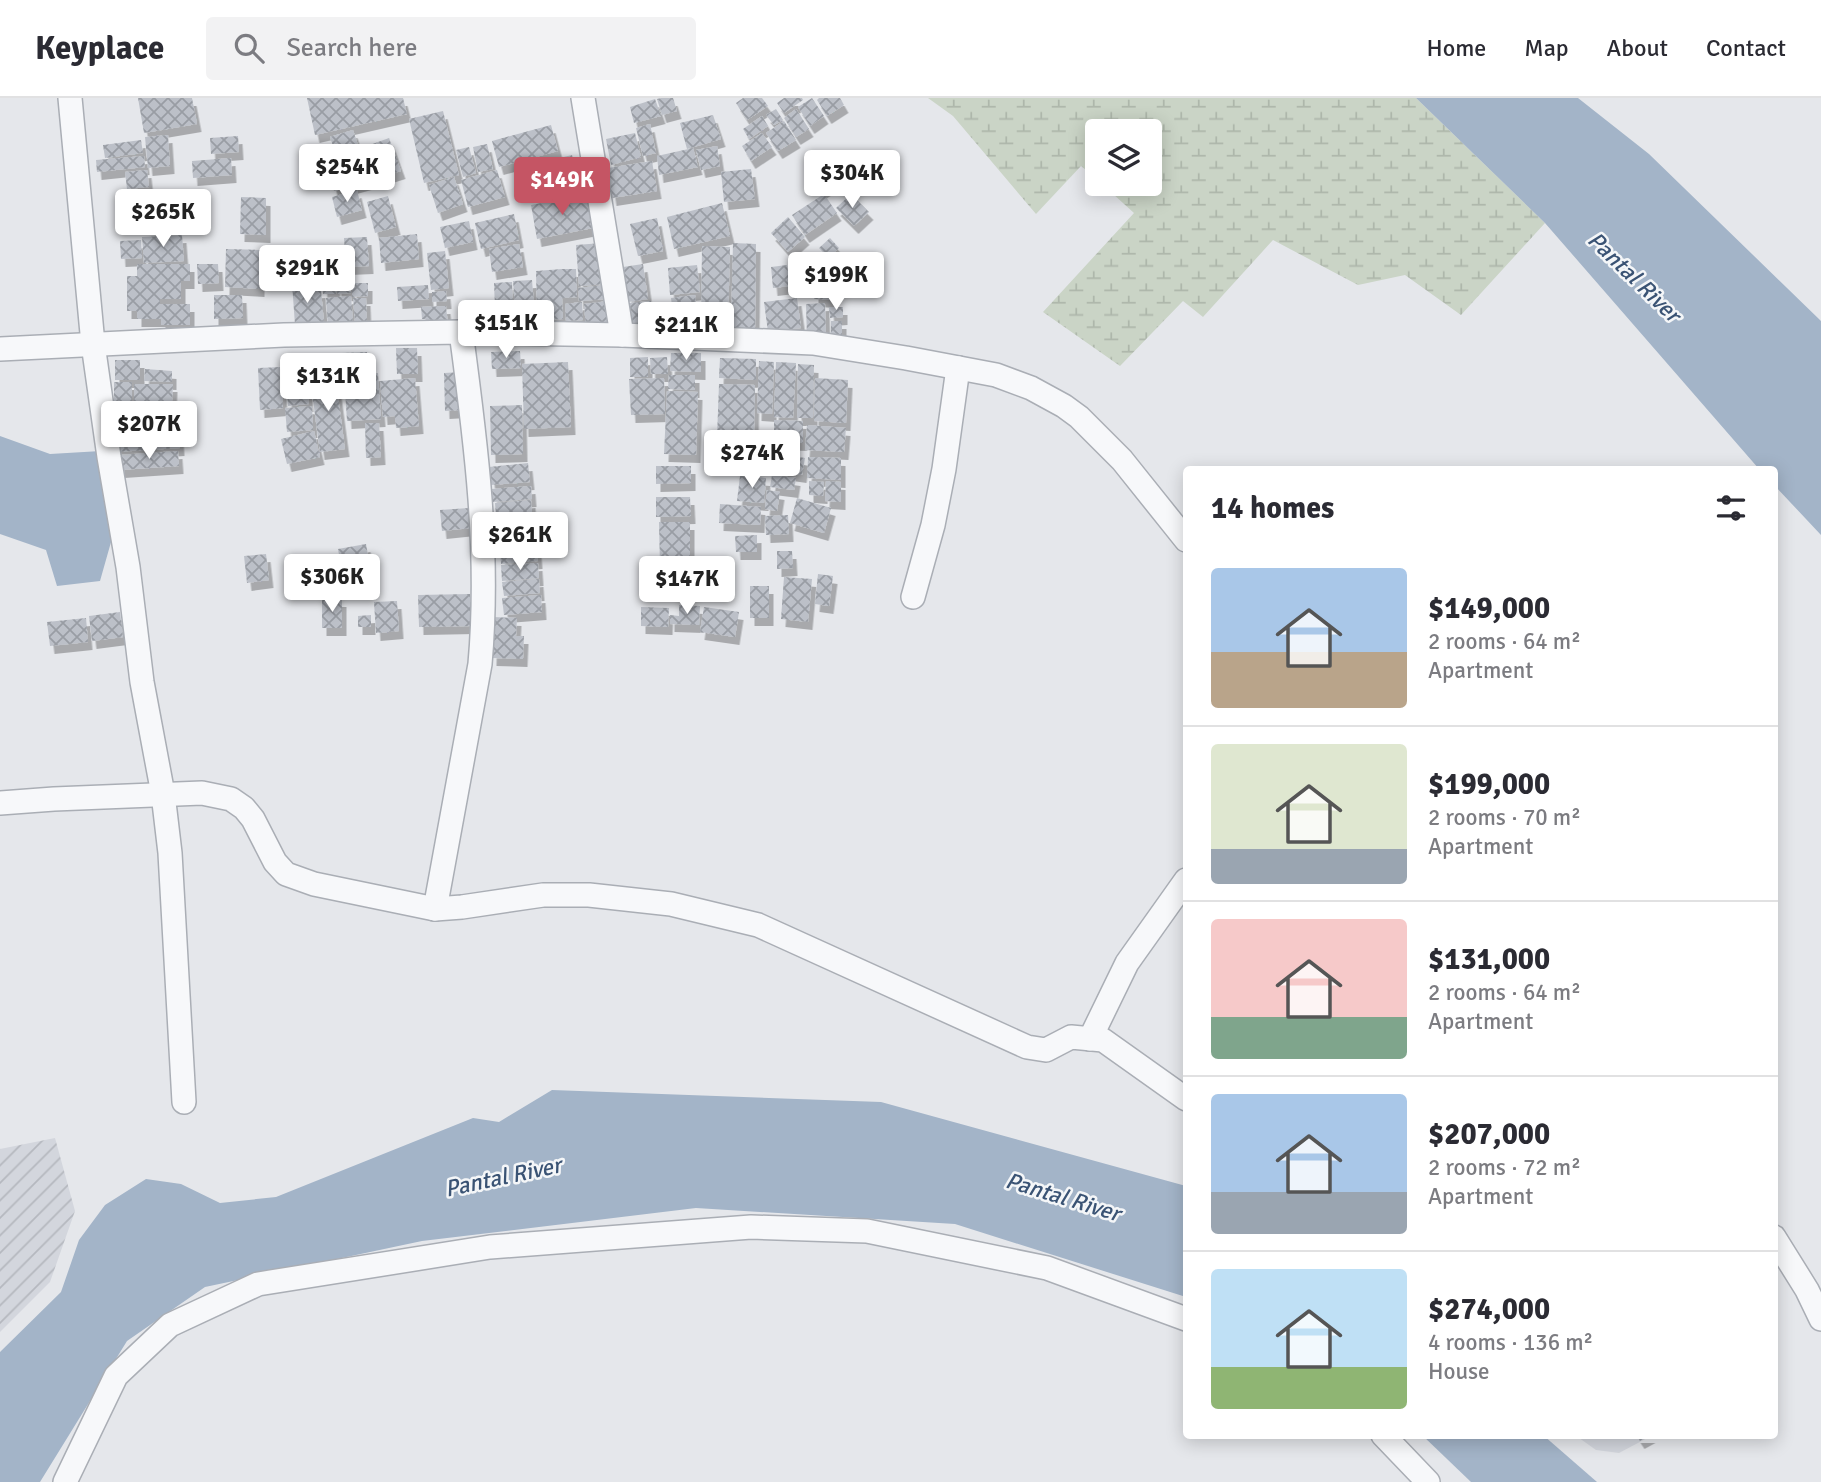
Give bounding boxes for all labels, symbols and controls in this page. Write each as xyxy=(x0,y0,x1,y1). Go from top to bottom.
search box xyxy=(206,17,696,80)
text: Keyplace xyxy=(35,28,164,69)
icon: search xyxy=(230,29,268,67)
text: Search here xyxy=(286,32,418,64)
text: Home xyxy=(1426,33,1486,63)
text: Map xyxy=(1524,33,1569,63)
text: About xyxy=(1607,33,1668,63)
text: Contact xyxy=(1706,33,1786,63)
map controls xyxy=(1085,119,1162,196)
button: layers xyxy=(1085,119,1162,196)
pin: $254K xyxy=(298,144,396,204)
pin: $304K xyxy=(803,150,901,210)
text: $254K xyxy=(315,152,379,181)
pin: $149K xyxy=(513,158,611,217)
text: $304K xyxy=(820,158,884,187)
text: $149K xyxy=(530,165,594,194)
pin: $265K xyxy=(114,190,212,249)
text: $265K xyxy=(131,197,195,226)
water label: Pantal River xyxy=(1581,226,1689,331)
pin: $291K xyxy=(258,246,356,305)
pin: $199K xyxy=(787,252,885,312)
text: $291K xyxy=(275,253,339,282)
text: $199K xyxy=(804,260,868,289)
pin: $151K xyxy=(457,300,555,360)
pin: $211K xyxy=(637,302,735,362)
text: $151K xyxy=(474,308,538,337)
text: $211K xyxy=(654,310,718,339)
pin: $131K xyxy=(279,354,377,413)
text: $131K xyxy=(296,361,360,390)
pin: $207K xyxy=(100,402,198,461)
text: $207K xyxy=(117,409,181,438)
pin: $274K xyxy=(703,430,801,490)
text: $274K xyxy=(720,438,784,467)
icon: filters xyxy=(1712,489,1750,527)
text: 14 homes xyxy=(1211,490,1334,527)
pin: $261K xyxy=(471,512,569,572)
text: $261K xyxy=(488,520,552,549)
pin: $306K xyxy=(283,554,381,614)
pin: $147K xyxy=(638,556,736,616)
text: $306K xyxy=(300,562,364,591)
text: $147K xyxy=(655,564,719,593)
text: $149,000 xyxy=(1428,590,1550,627)
icon: home xyxy=(1267,596,1351,680)
text: 2 rooms · 64 m² xyxy=(1428,627,1581,656)
text: Apartment xyxy=(1428,656,1533,685)
text: $199,000 xyxy=(1428,766,1550,803)
icon: home xyxy=(1267,772,1351,856)
text: 2 rooms · 70 m² xyxy=(1428,803,1581,832)
text: Apartment xyxy=(1428,832,1533,861)
text: $131,000 xyxy=(1428,941,1550,978)
icon: home xyxy=(1267,947,1351,1031)
text: 2 rooms · 64 m² xyxy=(1428,978,1581,1007)
text: Apartment xyxy=(1428,1007,1533,1036)
text: $207,000 xyxy=(1428,1116,1550,1153)
icon: home xyxy=(1267,1122,1351,1206)
water label: Pantal River xyxy=(442,1150,567,1203)
text: 2 rooms · 72 m² xyxy=(1428,1153,1581,1182)
water label: Pantal River xyxy=(1002,1166,1127,1229)
text: Apartment xyxy=(1428,1182,1533,1211)
text: $274,000 xyxy=(1428,1291,1550,1328)
icon: home xyxy=(1267,1297,1351,1381)
text: 4 rooms · 136 m² xyxy=(1428,1328,1593,1357)
text: House xyxy=(1428,1357,1490,1386)

